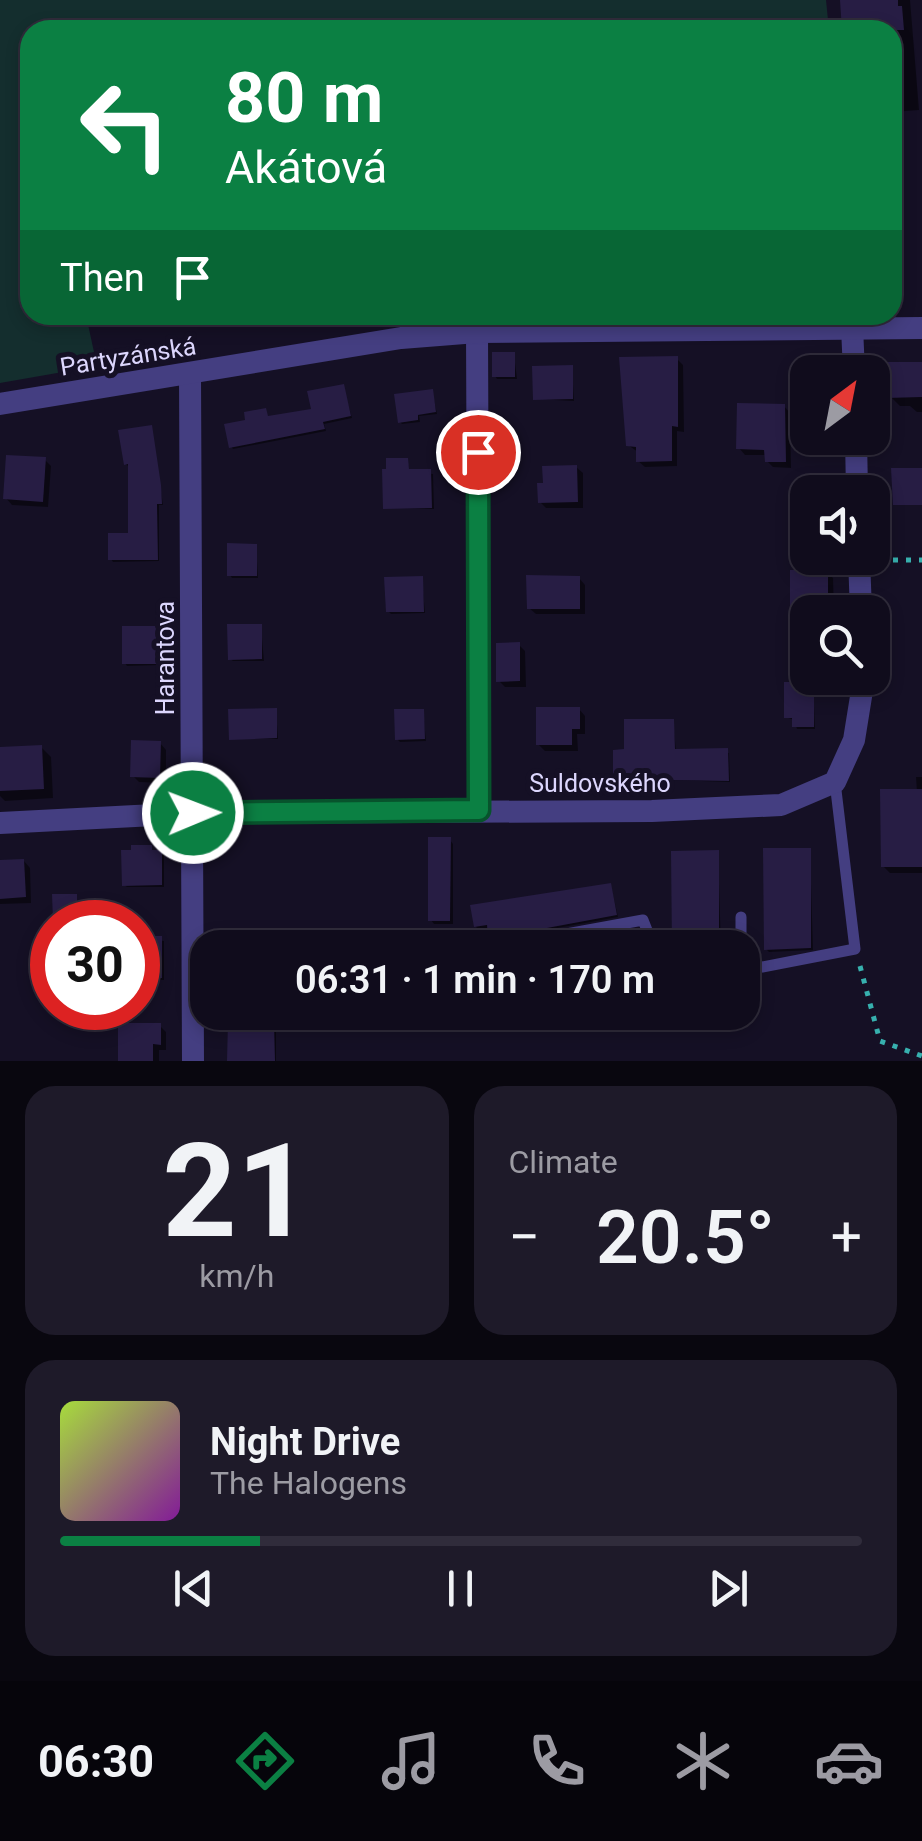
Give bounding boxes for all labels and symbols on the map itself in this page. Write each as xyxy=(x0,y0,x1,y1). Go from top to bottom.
street label: Partyzánská xyxy=(58,331,198,382)
north arrow xyxy=(790,355,890,455)
pin xyxy=(436,410,521,495)
street label: Harantova xyxy=(151,601,180,715)
position arrow xyxy=(141,761,245,865)
street label: Suldovského xyxy=(529,769,671,798)
speed limit sign: 30 xyxy=(30,900,160,1030)

